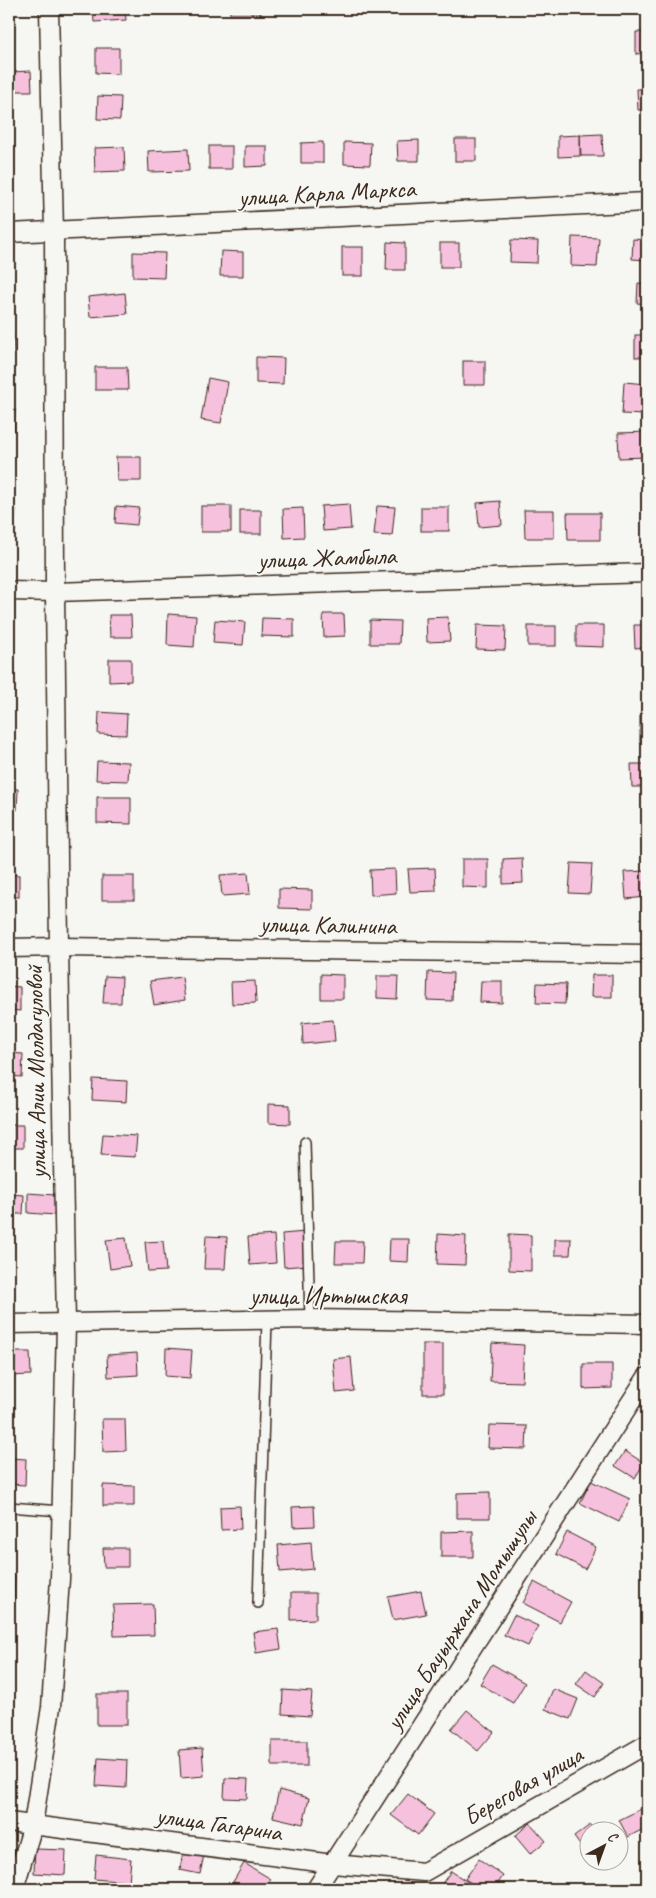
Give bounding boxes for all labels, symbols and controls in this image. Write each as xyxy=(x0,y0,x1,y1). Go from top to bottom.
street label: улица Карла Маркса xyxy=(236,172,419,214)
street label: улица Жамбыла xyxy=(255,540,399,576)
street label: улица Калинина xyxy=(257,908,399,942)
street label: улица Алии Молдагуловой xyxy=(18,963,54,1181)
street label: улица Иртышская xyxy=(248,1280,408,1312)
street label: улица Бауыржана Момышулы xyxy=(377,1503,545,1738)
street label: Береговая улица xyxy=(457,1738,590,1833)
street label: улица Гагарина xyxy=(152,1799,286,1849)
north arrow xyxy=(578,1820,628,1870)
text: С xyxy=(604,1828,622,1847)

